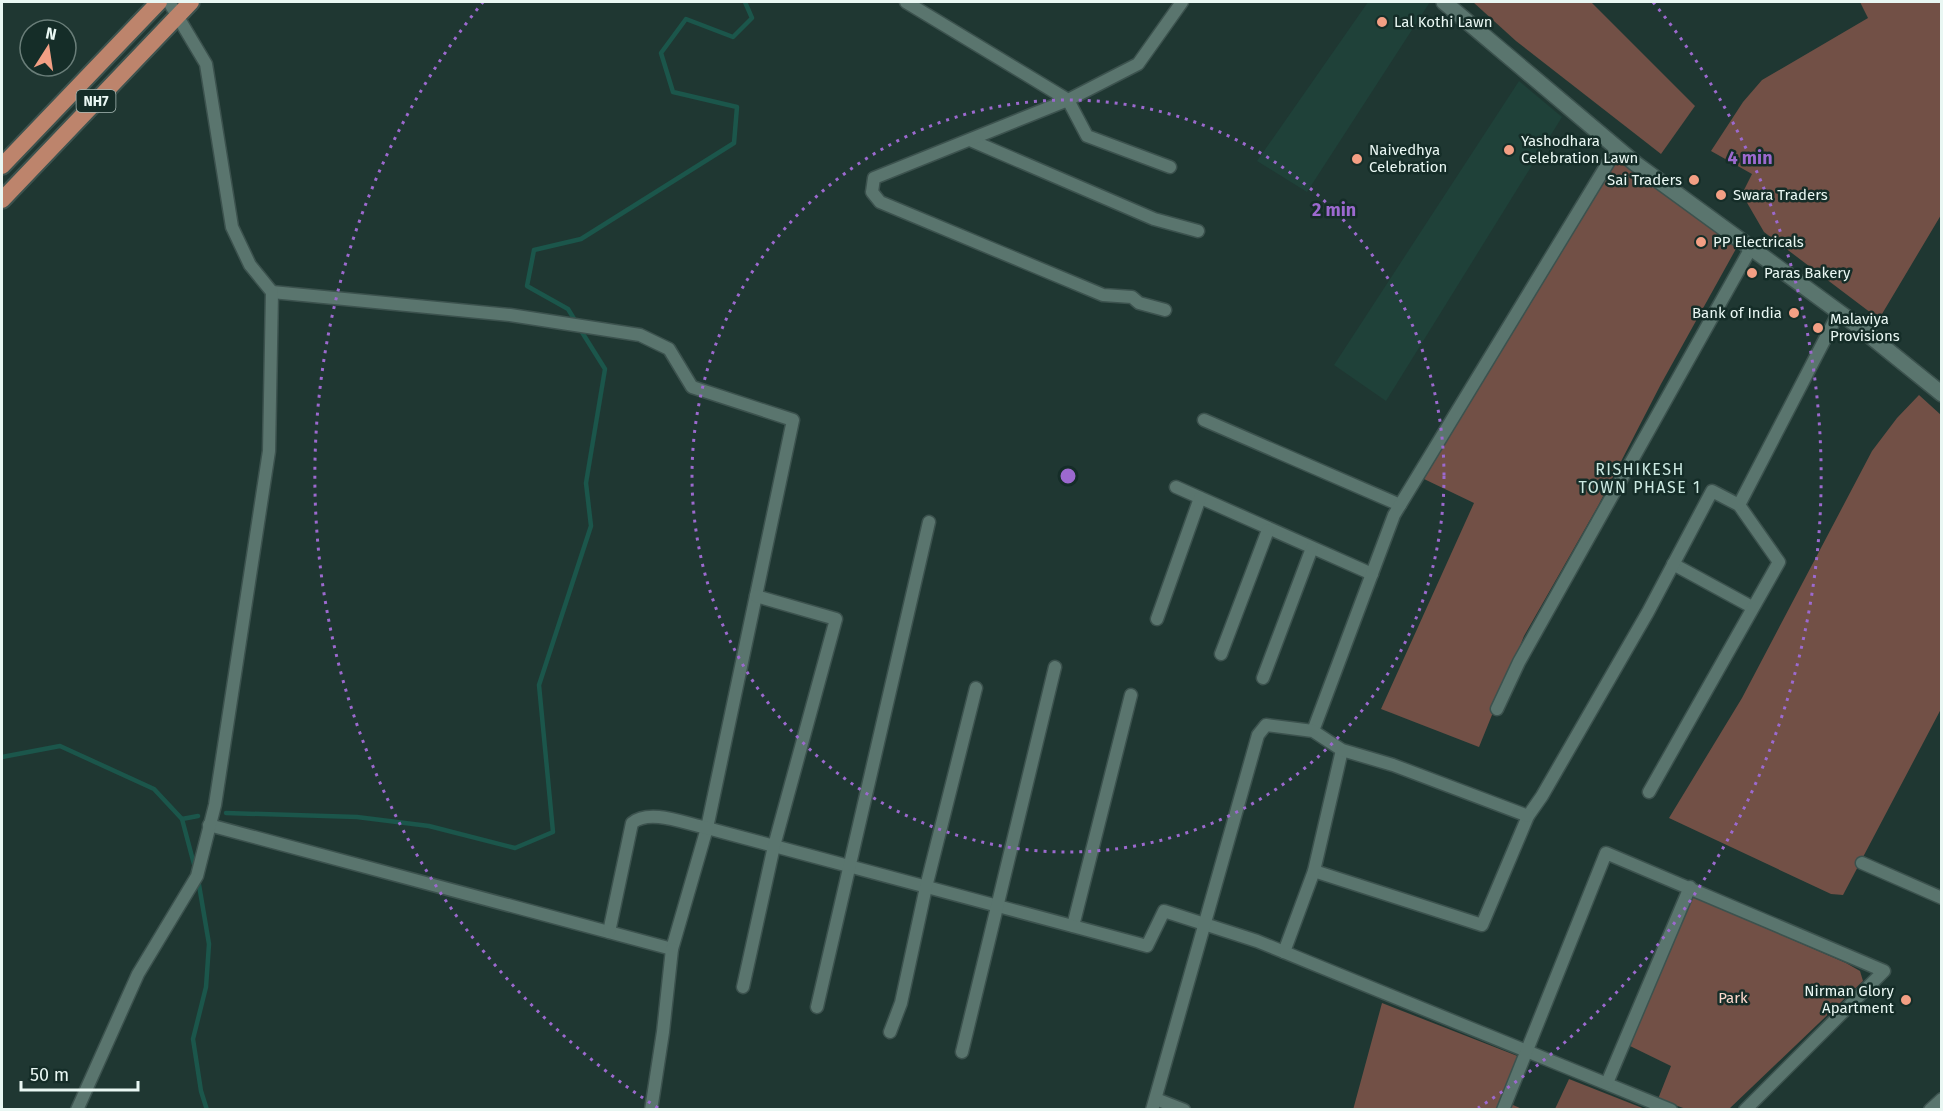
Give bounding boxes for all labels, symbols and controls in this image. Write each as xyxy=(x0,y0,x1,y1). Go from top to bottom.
place label: Lal Kothi Lawn xyxy=(1394,13,1492,31)
marker: Lal Kothi Lawn xyxy=(1375,15,1389,29)
north arrow xyxy=(18,18,78,78)
text: N xyxy=(44,23,58,44)
road number: NH7 xyxy=(76,90,116,112)
place label: Yashodhara Celebration Lawn xyxy=(1521,132,1638,167)
place label: Naivedhya Celebration xyxy=(1369,141,1447,176)
marker: Yashodhara Celebration Lawn xyxy=(1502,143,1516,157)
text: 4 min xyxy=(1727,147,1773,169)
marker: Naivedhya Celebration xyxy=(1350,152,1364,166)
place label: Sai Traders xyxy=(1607,171,1682,189)
marker: Sai Traders xyxy=(1687,173,1701,187)
place label: Swara Traders xyxy=(1733,186,1828,204)
marker: Swara Traders xyxy=(1714,188,1728,202)
text: 2 min xyxy=(1312,199,1356,221)
place label: PP Electricals xyxy=(1713,233,1804,251)
marker: PP Electricals xyxy=(1694,235,1708,249)
place label: Paras Bakery xyxy=(1764,264,1851,282)
marker: Paras Bakery xyxy=(1745,266,1759,280)
place label: Bank of India xyxy=(1692,304,1782,322)
marker: Bank of India xyxy=(1787,306,1801,320)
place label: Malaviya Provisions xyxy=(1830,310,1900,345)
marker: Malaviya Provisions xyxy=(1811,321,1825,335)
district label: RISHIKESH TOWN PHASE 1 xyxy=(1579,460,1701,497)
centre of rings xyxy=(1058,466,1078,486)
place label: Nirman Glory Apartment xyxy=(1804,982,1895,1017)
park label: Park xyxy=(1718,989,1748,1007)
marker: Nirman Glory Apartment xyxy=(1899,993,1913,1007)
scale bar xyxy=(21,1054,138,1092)
text: 50 m xyxy=(30,1064,69,1086)

